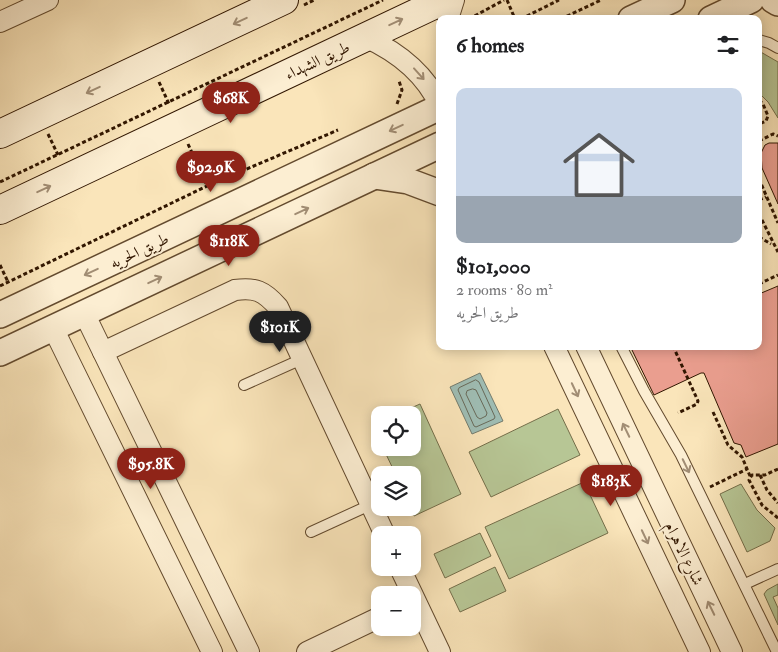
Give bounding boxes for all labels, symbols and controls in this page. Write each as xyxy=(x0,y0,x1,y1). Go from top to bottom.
one-way arrow xyxy=(232,16,247,26)
one-way arrow xyxy=(389,17,404,27)
icon: filters xyxy=(714,31,742,59)
text: 6 homes xyxy=(456,32,524,59)
street label: طريق الشهداء xyxy=(282,37,353,85)
one-way arrow xyxy=(413,68,425,81)
pin: $68K xyxy=(201,82,261,124)
one-way arrow xyxy=(86,86,101,95)
text: $68K xyxy=(213,88,249,108)
icon: home xyxy=(554,120,644,210)
one-way arrow xyxy=(389,123,404,133)
pin: $92.9K xyxy=(170,150,252,193)
text: $92.9K xyxy=(187,157,235,177)
one-way arrow xyxy=(36,184,51,194)
one-way arrow xyxy=(294,205,309,215)
pin: $118K xyxy=(194,224,264,267)
street label: طريق الحريه xyxy=(107,229,172,273)
text: $118K xyxy=(209,231,249,251)
text: $101,000 xyxy=(456,253,531,280)
one-way arrow xyxy=(84,268,99,278)
one-way arrow xyxy=(147,275,162,284)
text: 2 rooms · 80 m² xyxy=(456,280,553,300)
text: طريق الحريه xyxy=(456,303,519,323)
pin: $101K xyxy=(245,310,315,353)
text: $101K xyxy=(260,317,300,337)
one-way arrow xyxy=(571,382,580,397)
map controls xyxy=(371,406,421,636)
button: locate xyxy=(371,406,421,456)
one-way arrow xyxy=(621,423,630,438)
pin: $95.8K xyxy=(110,448,192,490)
text: $95.8K xyxy=(128,454,174,474)
one-way arrow xyxy=(682,458,691,473)
pin: $183K xyxy=(576,464,646,507)
button: layers xyxy=(371,466,421,516)
text: $183K xyxy=(591,471,631,491)
street label: شارع الاهرام xyxy=(657,518,708,590)
button: + xyxy=(371,526,421,576)
one-way arrow xyxy=(641,529,650,544)
button: − xyxy=(371,586,421,636)
one-way arrow xyxy=(706,601,715,616)

